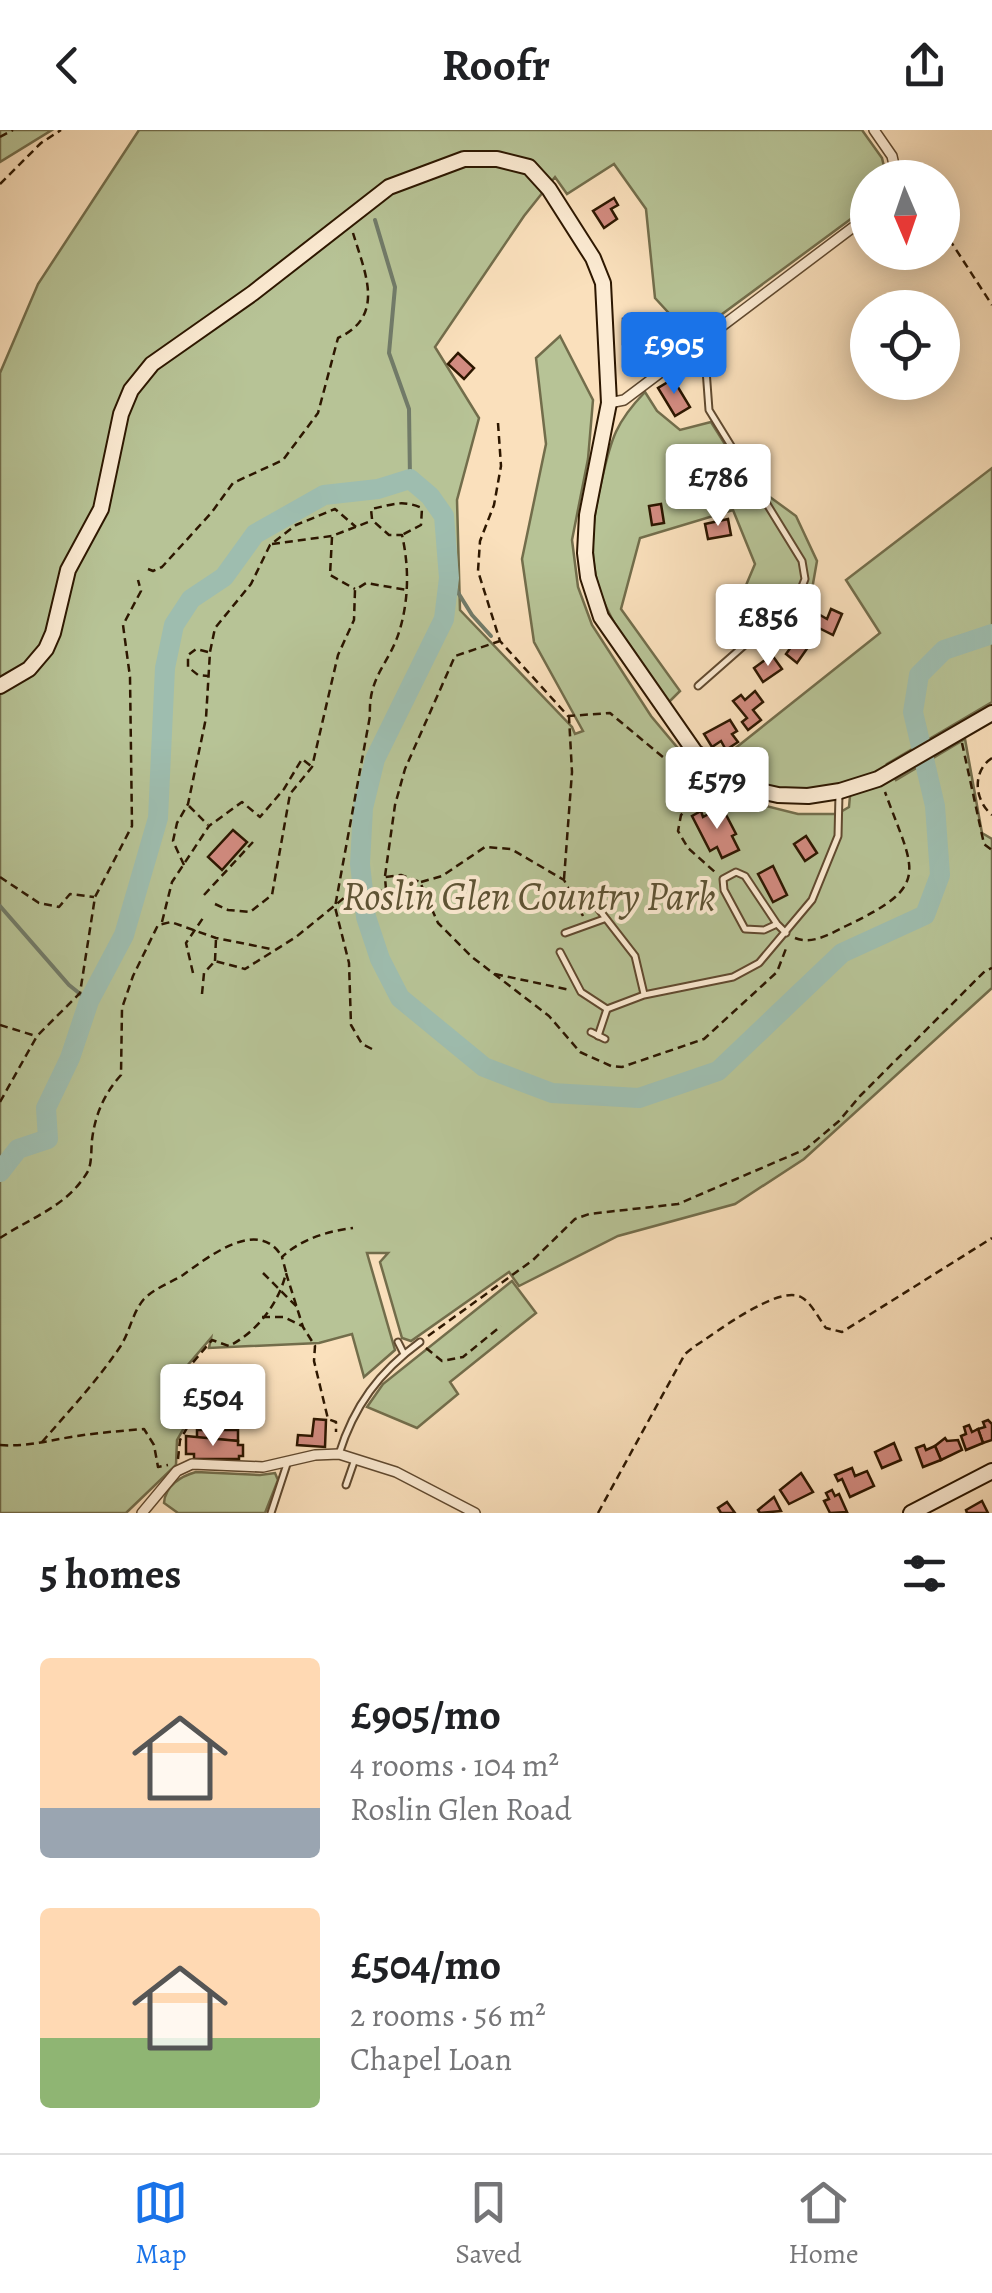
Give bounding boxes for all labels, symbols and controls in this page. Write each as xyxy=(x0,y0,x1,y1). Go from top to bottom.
text: Roofr xyxy=(442,34,550,96)
icon: back xyxy=(40,38,95,93)
icon: share xyxy=(897,38,952,93)
north arrow xyxy=(850,160,960,270)
map controls xyxy=(850,160,960,400)
button: locate xyxy=(850,290,960,400)
pin: £905 xyxy=(615,312,733,397)
text: £905 xyxy=(643,322,705,366)
pin: £786 xyxy=(659,444,777,529)
text: £786 xyxy=(688,454,748,498)
pin: £856 xyxy=(709,584,827,669)
text: £856 xyxy=(738,594,798,638)
pin: £579 xyxy=(658,747,776,832)
text: £579 xyxy=(688,757,746,801)
park label: Roslin Glen Country Park xyxy=(342,869,716,924)
pin: £504 xyxy=(154,1364,272,1449)
text: £504 xyxy=(182,1374,244,1418)
text: 5 homes xyxy=(40,1545,181,1602)
icon: filters xyxy=(897,1546,952,1601)
text: £905/mo xyxy=(350,1686,501,1743)
icon: home xyxy=(120,1698,240,1818)
text: 4 rooms · 104 m² xyxy=(350,1743,559,1787)
text: Roslin Glen Road xyxy=(350,1787,572,1831)
text: £504/mo xyxy=(350,1936,501,1993)
icon: home xyxy=(120,1948,240,2068)
text: 2 rooms · 56 m² xyxy=(350,1993,546,2037)
text: Chapel Loan xyxy=(350,2037,512,2081)
tab: Map xyxy=(133,2175,188,2273)
tab: Saved xyxy=(455,2175,522,2273)
tab: Home xyxy=(788,2175,859,2273)

